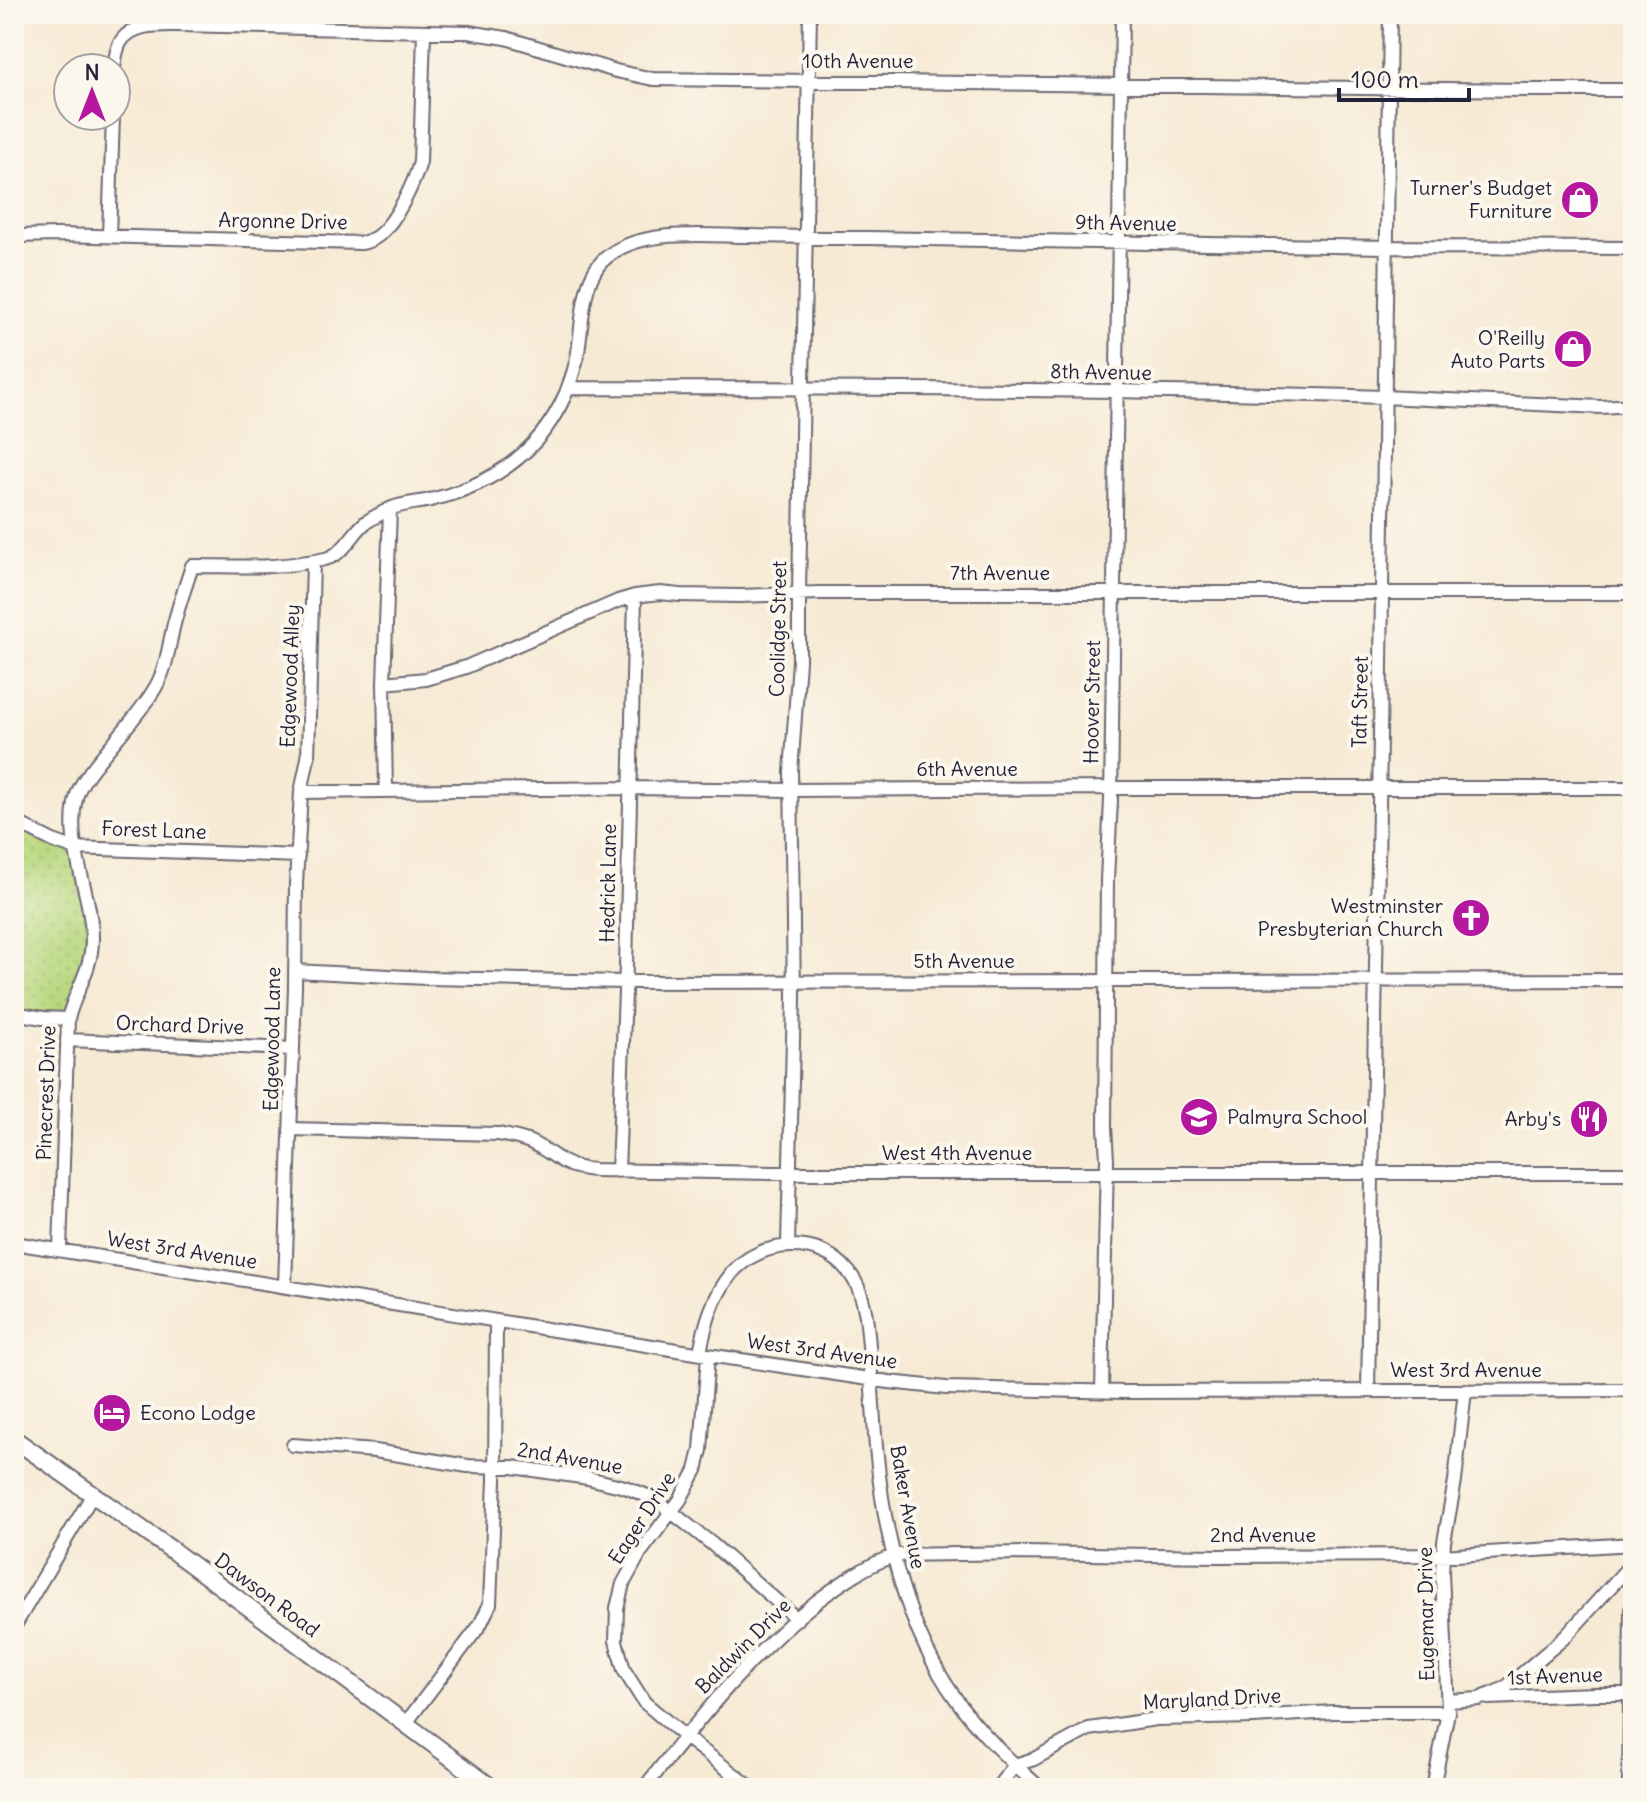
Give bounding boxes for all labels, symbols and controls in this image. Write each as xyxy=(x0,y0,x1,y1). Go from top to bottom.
street label: 10th Avenue xyxy=(802,48,914,73)
north arrow xyxy=(52,52,132,132)
scale bar xyxy=(1339,52,1469,102)
text: N xyxy=(84,58,100,86)
text: 100 m xyxy=(1351,64,1419,94)
place label: Turner's Budget Furniture xyxy=(1410,175,1552,223)
shop icon: Turner's Budget Furniture xyxy=(1559,179,1601,221)
street label: Argonne Drive xyxy=(218,207,348,234)
street label: 9th Avenue xyxy=(1075,209,1177,236)
place label: O'Reilly Auto Parts xyxy=(1451,325,1545,373)
shop icon: O'Reilly Auto Parts xyxy=(1552,328,1594,370)
street label: 8th Avenue xyxy=(1050,358,1152,385)
street label: Coolidge Street xyxy=(764,560,791,697)
street label: 7th Avenue xyxy=(950,560,1050,585)
street label: Edgewood Alley xyxy=(274,604,305,748)
street label: Hoover Street xyxy=(1078,640,1105,764)
street label: Taft Street xyxy=(1346,656,1373,748)
street label: 6th Avenue xyxy=(916,756,1018,781)
street label: Forest Lane xyxy=(101,815,207,844)
street label: Hedrick Lane xyxy=(594,823,621,943)
place label: Westminster Presbyterian Church xyxy=(1257,893,1443,941)
church icon: Westminster Presbyterian Church xyxy=(1450,897,1492,939)
street label: 5th Avenue xyxy=(913,948,1015,973)
street label: Edgewood Lane xyxy=(258,967,285,1111)
street label: Orchard Drive xyxy=(115,1010,245,1039)
street label: Pinecrest Drive xyxy=(31,1025,60,1161)
school or university icon: Palmyra School xyxy=(1178,1096,1220,1138)
restaurant icon: Arby's xyxy=(1568,1098,1610,1140)
place label: Palmyra School xyxy=(1227,1104,1367,1129)
place label: Arby's xyxy=(1505,1106,1561,1131)
street label: West 4th Avenue xyxy=(882,1140,1032,1165)
street label: West 3rd Avenue xyxy=(105,1225,259,1274)
street label: West 3rd Avenue xyxy=(745,1328,899,1373)
street label: West 3rd Avenue xyxy=(1390,1357,1542,1382)
hotel icon: Econo Lodge xyxy=(91,1392,133,1434)
place label: Econo Lodge xyxy=(140,1400,256,1425)
street label: 2nd Avenue xyxy=(516,1436,625,1479)
street label: Baker Avenue xyxy=(885,1443,932,1571)
street label: Eager Drive xyxy=(603,1467,681,1569)
street label: 2nd Avenue xyxy=(1210,1522,1316,1547)
street label: Dawson Road xyxy=(210,1547,325,1642)
street label: Eugemar Drive xyxy=(1412,1547,1439,1681)
street label: Baldwin Drive xyxy=(690,1593,796,1699)
street label: 1st Avenue xyxy=(1507,1661,1603,1690)
street label: Maryland Drive xyxy=(1142,1682,1282,1715)

